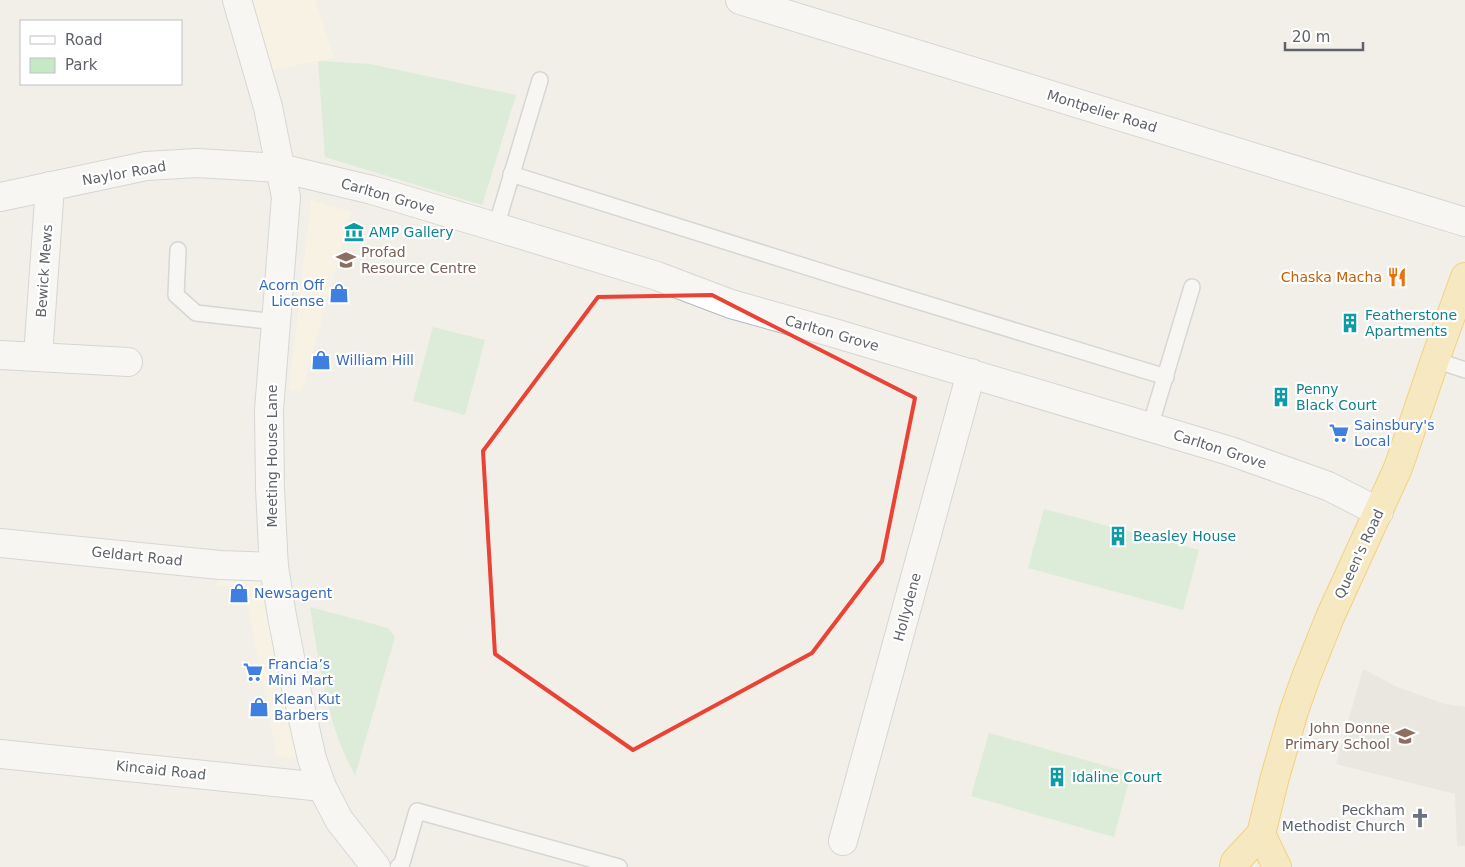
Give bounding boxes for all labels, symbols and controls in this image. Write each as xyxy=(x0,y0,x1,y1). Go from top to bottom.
legend xyxy=(20,20,182,85)
scale bar xyxy=(1285,20,1362,52)
text: 20 m xyxy=(1292,28,1330,46)
text: Road xyxy=(65,31,103,49)
text: Park xyxy=(65,56,98,74)
street label: Montpelier Road xyxy=(1045,87,1159,135)
street label: Naylor Road xyxy=(81,158,167,188)
street label: Carlton Grove xyxy=(339,175,437,217)
museum icon: AMP Gallery xyxy=(343,221,365,243)
street label: Bewick Mews xyxy=(33,224,55,318)
place label: AMP Gallery xyxy=(369,224,453,240)
place label: Profad Resource Centre xyxy=(361,244,476,276)
school or university icon: Profad Resource Centre xyxy=(335,249,357,271)
restaurant icon: Chaska Macha xyxy=(1386,266,1408,288)
place label: Chaska Macha xyxy=(1281,269,1382,285)
place label: Acorn Off License xyxy=(259,277,324,309)
shop icon: Acorn Off License xyxy=(328,282,350,304)
place label: Featherstone Apartments xyxy=(1365,307,1457,339)
street label: Carlton Grove xyxy=(783,312,881,354)
building icon: Featherstone Apartments xyxy=(1339,312,1361,334)
shop icon: William Hill xyxy=(310,349,332,371)
place label: William Hill xyxy=(336,352,414,368)
place label: Penny Black Court xyxy=(1296,381,1377,413)
street label: Meeting House Lane xyxy=(264,384,280,528)
building icon: Penny Black Court xyxy=(1270,386,1292,408)
place label: Sainsbury's Local xyxy=(1354,417,1434,449)
supermarket icon: Sainsbury's Local xyxy=(1328,422,1350,444)
street label: Carlton Grove xyxy=(1171,426,1269,472)
street label: Queen's Road xyxy=(1331,507,1387,601)
building icon: Beasley House xyxy=(1107,525,1129,547)
place label: Beasley House xyxy=(1133,528,1236,544)
street label: Geldart Road xyxy=(91,543,183,569)
street label: Hollydene xyxy=(890,571,924,643)
shop icon: Newsagent xyxy=(228,582,250,604)
place label: Newsagent xyxy=(254,585,333,601)
place label: Francia’s Mini Mart xyxy=(268,656,334,688)
supermarket icon: Francia’s Mini Mart xyxy=(242,661,264,683)
place label: Klean Kut Barbers xyxy=(274,691,341,723)
shop icon: Klean Kut Barbers xyxy=(248,696,270,718)
place label: John Donne Primary School xyxy=(1285,720,1390,752)
school or university icon: John Donne Primary School xyxy=(1394,725,1416,747)
street label: Kincaid Road xyxy=(115,757,207,783)
building icon: Idaline Court xyxy=(1046,766,1068,788)
place label: Idaline Court xyxy=(1072,769,1162,785)
place label: Peckham Methodist Church xyxy=(1282,802,1405,834)
church icon: Peckham Methodist Church xyxy=(1409,807,1431,829)

